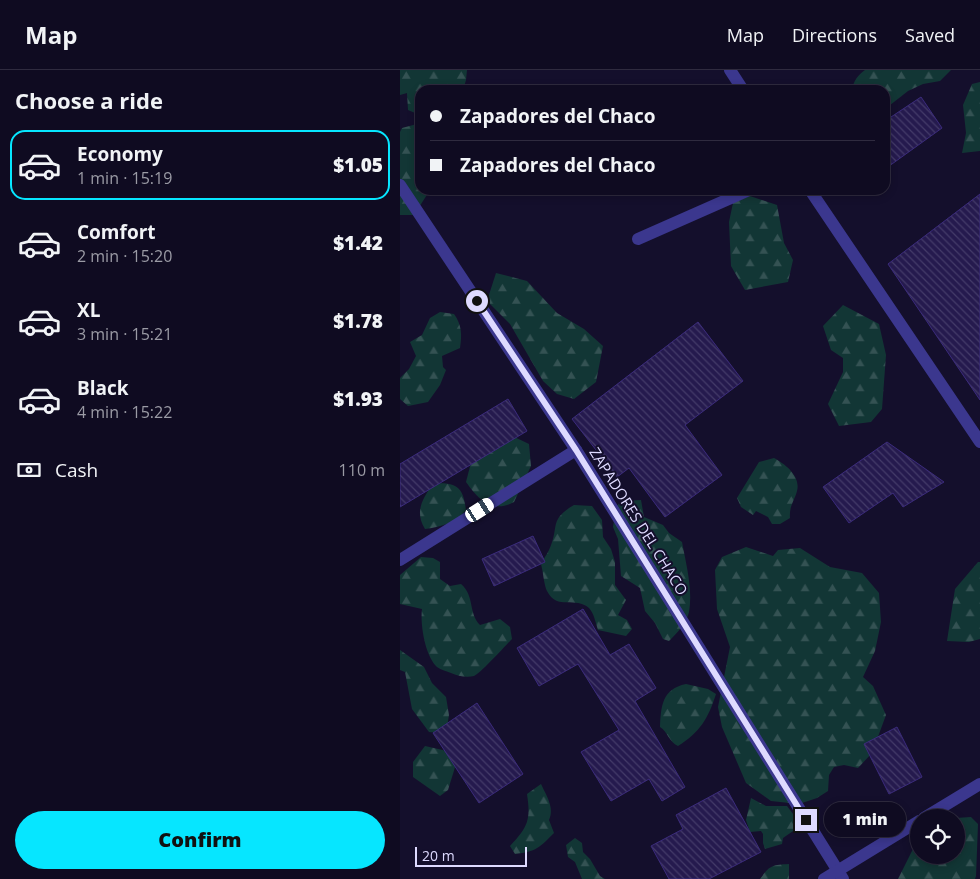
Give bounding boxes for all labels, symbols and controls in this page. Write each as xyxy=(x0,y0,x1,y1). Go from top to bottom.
text: Map xyxy=(25,18,77,51)
text: Map xyxy=(727,23,764,47)
text: Directions xyxy=(792,23,877,47)
text: Saved xyxy=(905,23,955,47)
text: Choose a ride xyxy=(15,85,163,115)
text: Zapadores del Chaco xyxy=(460,103,656,129)
text: Economy xyxy=(77,141,163,167)
icon: car xyxy=(17,143,62,188)
text: $1.05 xyxy=(333,152,383,178)
text: Zapadores del Chaco xyxy=(460,152,656,178)
text: 1 min · 15:19 xyxy=(77,167,172,189)
text: Comfort xyxy=(77,219,156,245)
icon: car xyxy=(17,221,62,266)
text: $1.42 xyxy=(333,230,383,256)
text: 2 min · 15:20 xyxy=(77,245,172,267)
route start xyxy=(466,290,488,312)
text: XL xyxy=(77,297,100,323)
icon: car xyxy=(17,299,62,344)
text: $1.78 xyxy=(333,308,383,334)
text: 3 min · 15:21 xyxy=(77,323,172,345)
text: Black xyxy=(77,375,129,401)
icon: car xyxy=(17,377,62,422)
text: $1.93 xyxy=(333,386,383,412)
text: 4 min · 15:22 xyxy=(77,401,172,423)
street label: ZAPADORES DEL CHACO xyxy=(585,443,693,599)
icon: cash xyxy=(15,456,43,484)
text: Cash xyxy=(55,457,98,483)
text: 110 m xyxy=(339,459,385,481)
car xyxy=(463,496,496,524)
callout: 1 min xyxy=(824,802,906,838)
text: 1 min xyxy=(842,808,888,830)
route end xyxy=(795,809,817,831)
map controls xyxy=(910,809,965,864)
button: locate xyxy=(910,809,965,864)
button: Confirm xyxy=(15,811,385,869)
scale bar xyxy=(415,844,528,867)
text: 20 m xyxy=(422,846,455,865)

